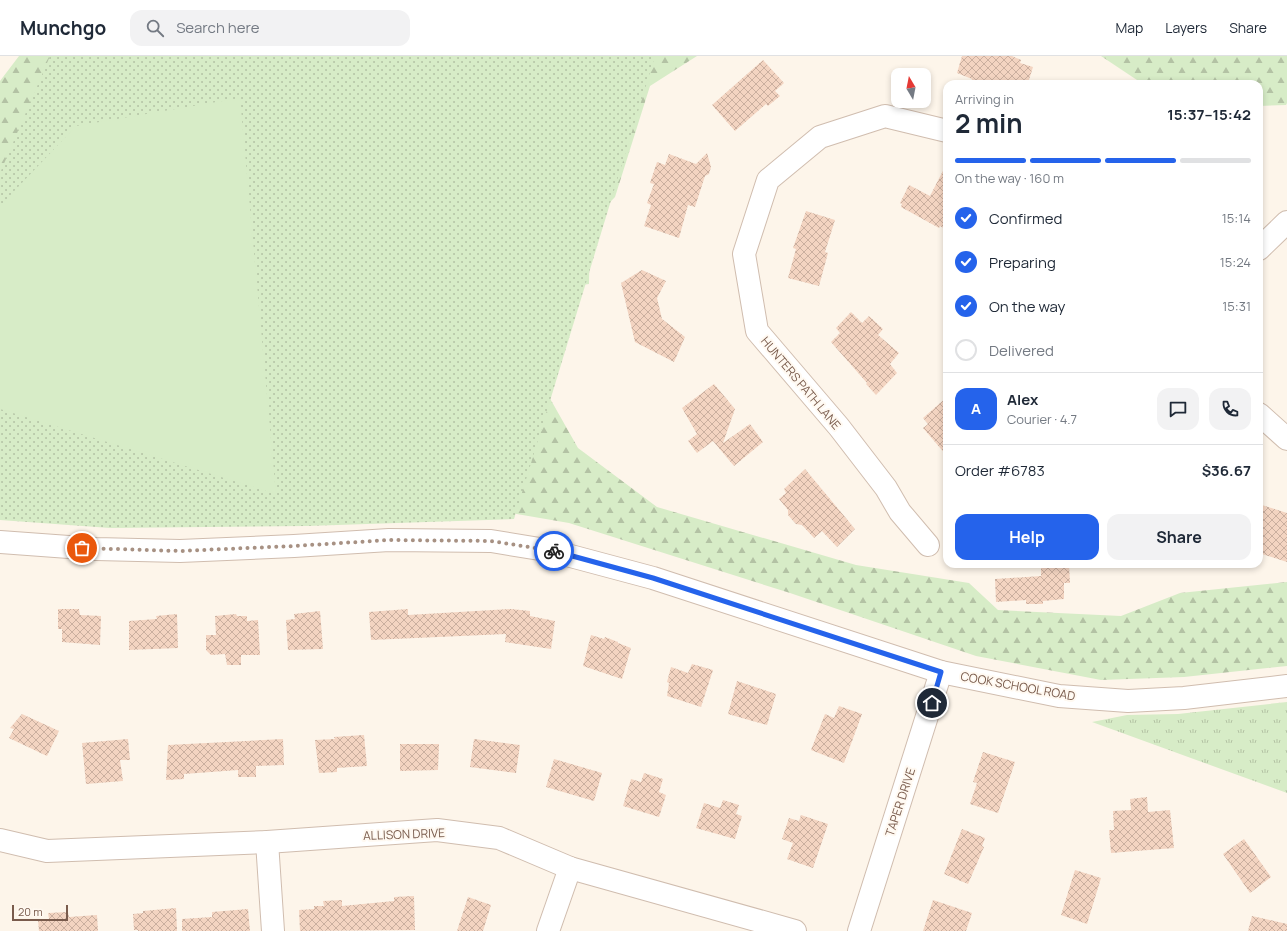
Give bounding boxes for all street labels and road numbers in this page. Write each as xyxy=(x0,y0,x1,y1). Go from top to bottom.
street label: HUNTERS PATH LANE xyxy=(757,333,845,433)
street label: COOK SCHOOL ROAD xyxy=(959,668,1077,704)
street label: TAPER DRIVE xyxy=(881,765,919,838)
street label: ALLISON DRIVE xyxy=(363,824,445,844)

